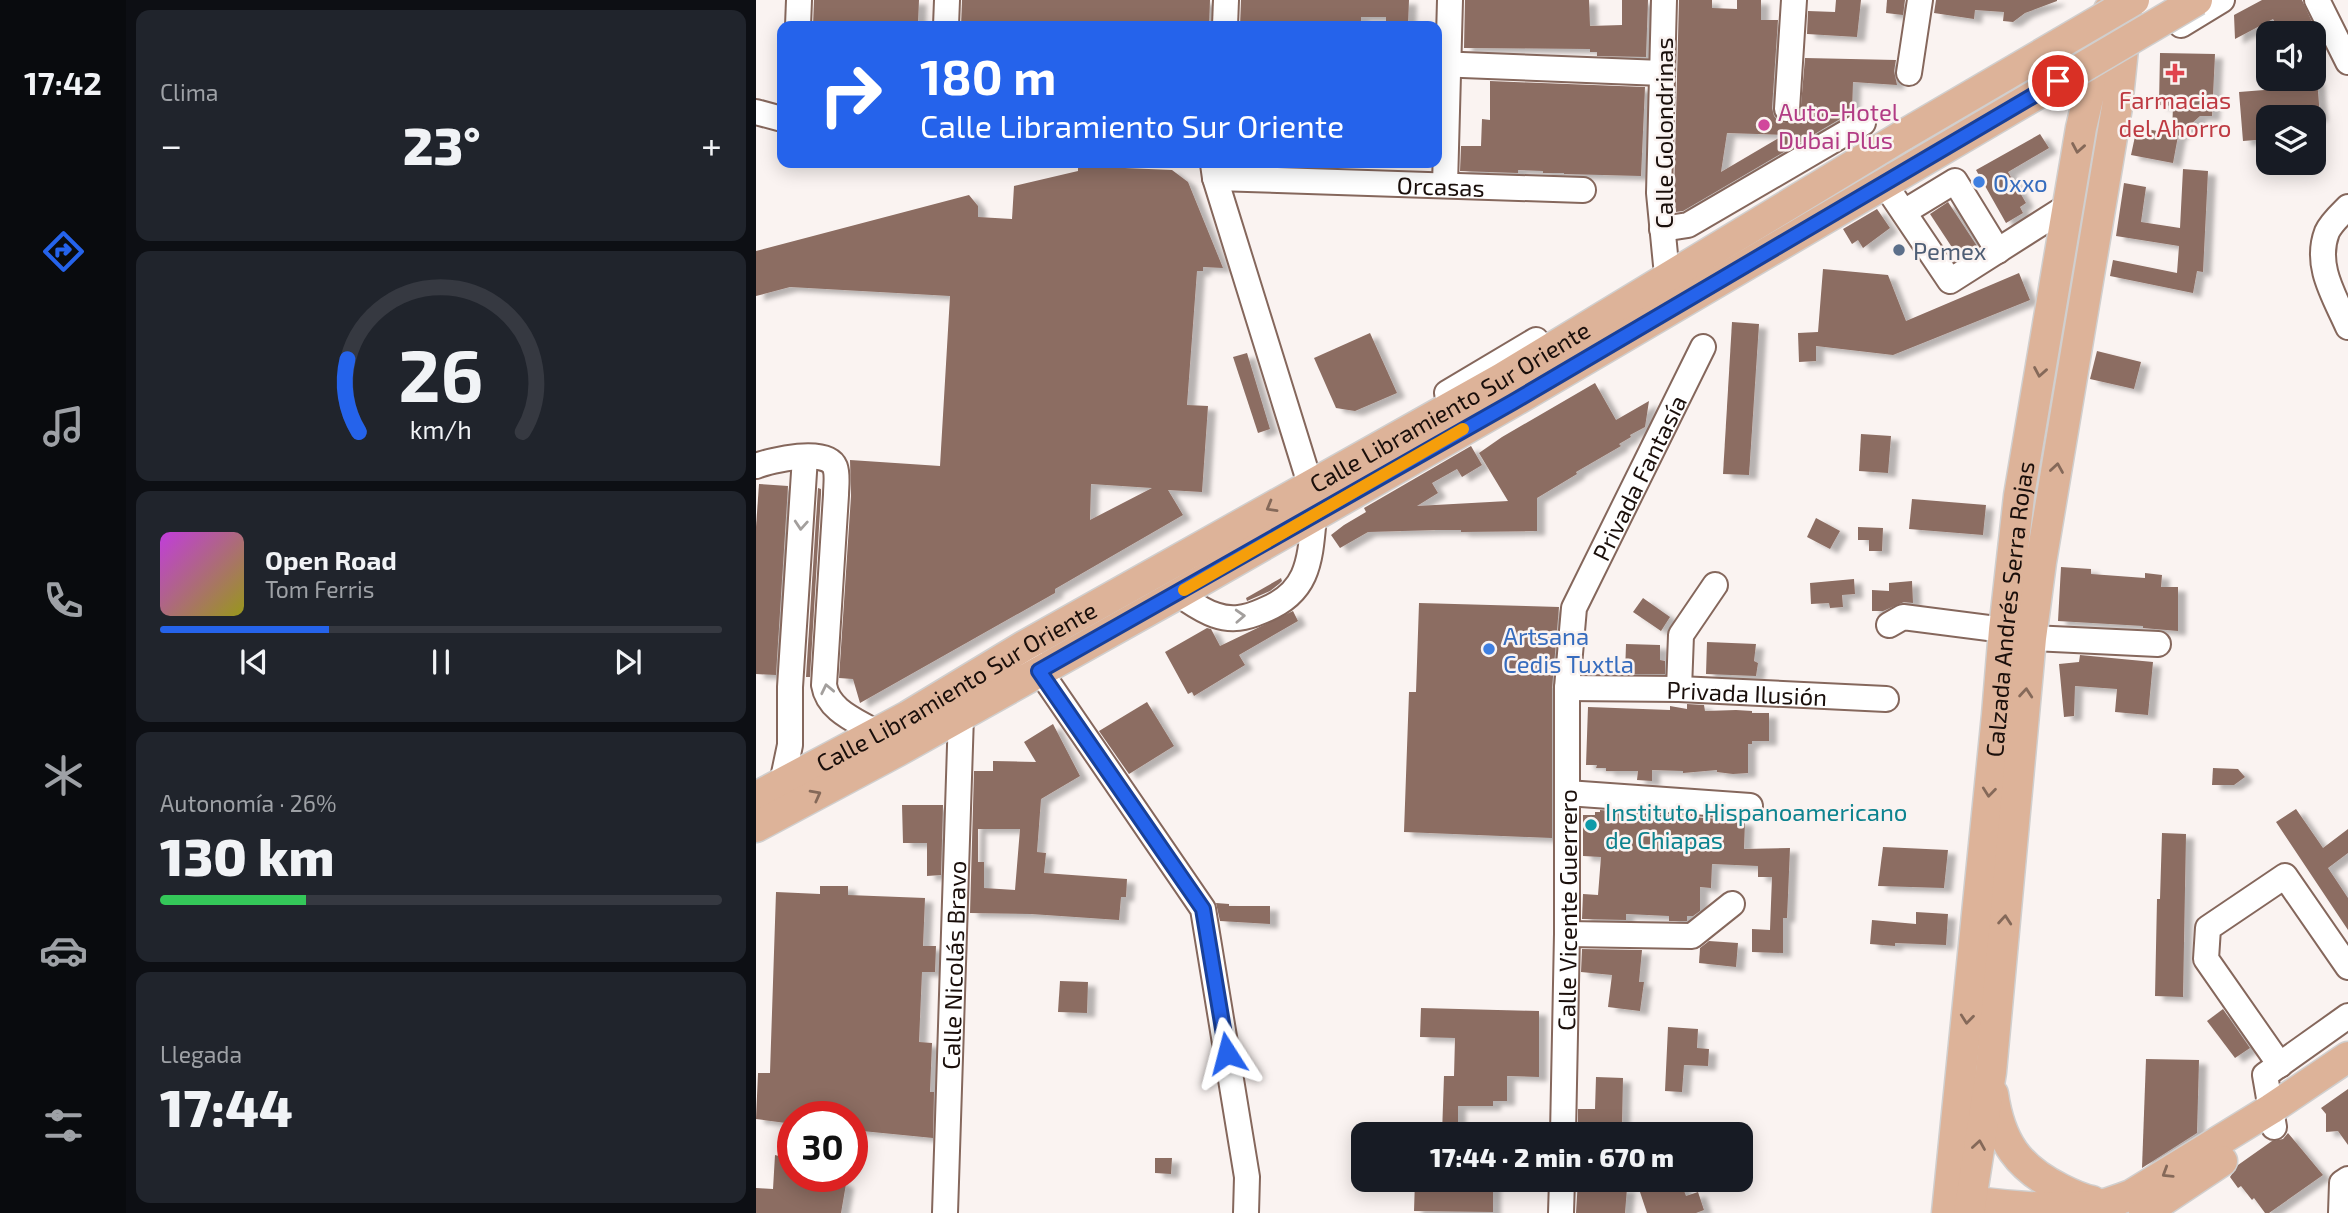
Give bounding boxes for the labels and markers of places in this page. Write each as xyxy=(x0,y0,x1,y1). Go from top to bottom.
pin xyxy=(2028,51,2088,111)
marker: Farmacias del Ahorro xyxy=(2167,65,2183,81)
place label: Farmacias del Ahorro xyxy=(2118,85,2232,142)
place label: Auto-Hotel Dubai Plus xyxy=(1778,97,1899,154)
marker: Auto-Hotel Dubai Plus xyxy=(1756,117,1772,133)
place label: Oxxo xyxy=(1993,168,2048,197)
marker: Oxxo xyxy=(1971,174,1987,190)
place label: Pemex xyxy=(1913,236,1987,265)
marker: Pemex xyxy=(1891,242,1907,258)
place label: Artsana Cedis Tuxtla xyxy=(1503,621,1634,678)
marker: Artsana Cedis Tuxtla xyxy=(1481,641,1497,657)
place label: Instituto Hispanoamericano de Chiapas xyxy=(1605,797,1907,854)
marker: Instituto Hispanoamericano de Chiapas xyxy=(1583,817,1599,833)

